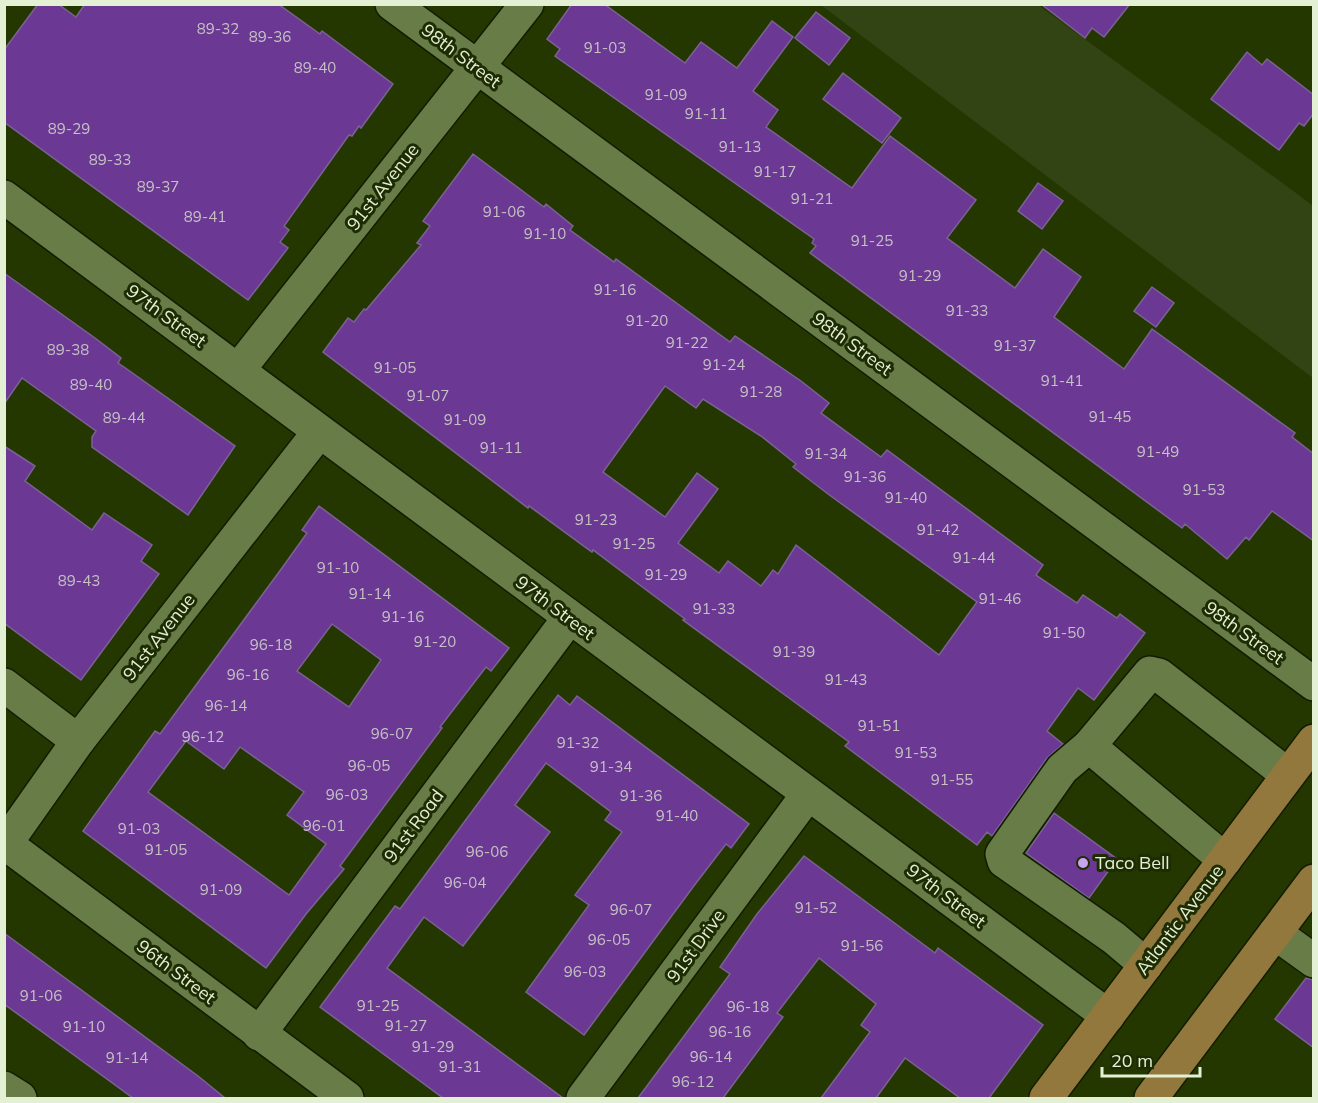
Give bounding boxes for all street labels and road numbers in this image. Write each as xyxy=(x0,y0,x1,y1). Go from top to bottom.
street label: 98th Street xyxy=(417,18,505,93)
street label: 91st Avenue xyxy=(341,139,424,235)
street label: 97th Street xyxy=(122,279,211,352)
street label: 98th Street xyxy=(808,307,897,380)
street label: 97th Street xyxy=(511,570,599,645)
street label: 91st Avenue xyxy=(117,589,200,685)
street label: 98th Street xyxy=(1200,596,1289,669)
street label: 91st Road xyxy=(379,785,449,867)
street label: 97th Street xyxy=(902,858,990,933)
street label: Atlantic Avenue xyxy=(1131,860,1228,979)
street label: 91st Drive xyxy=(661,905,730,987)
street label: 96th Street xyxy=(132,934,220,1009)

